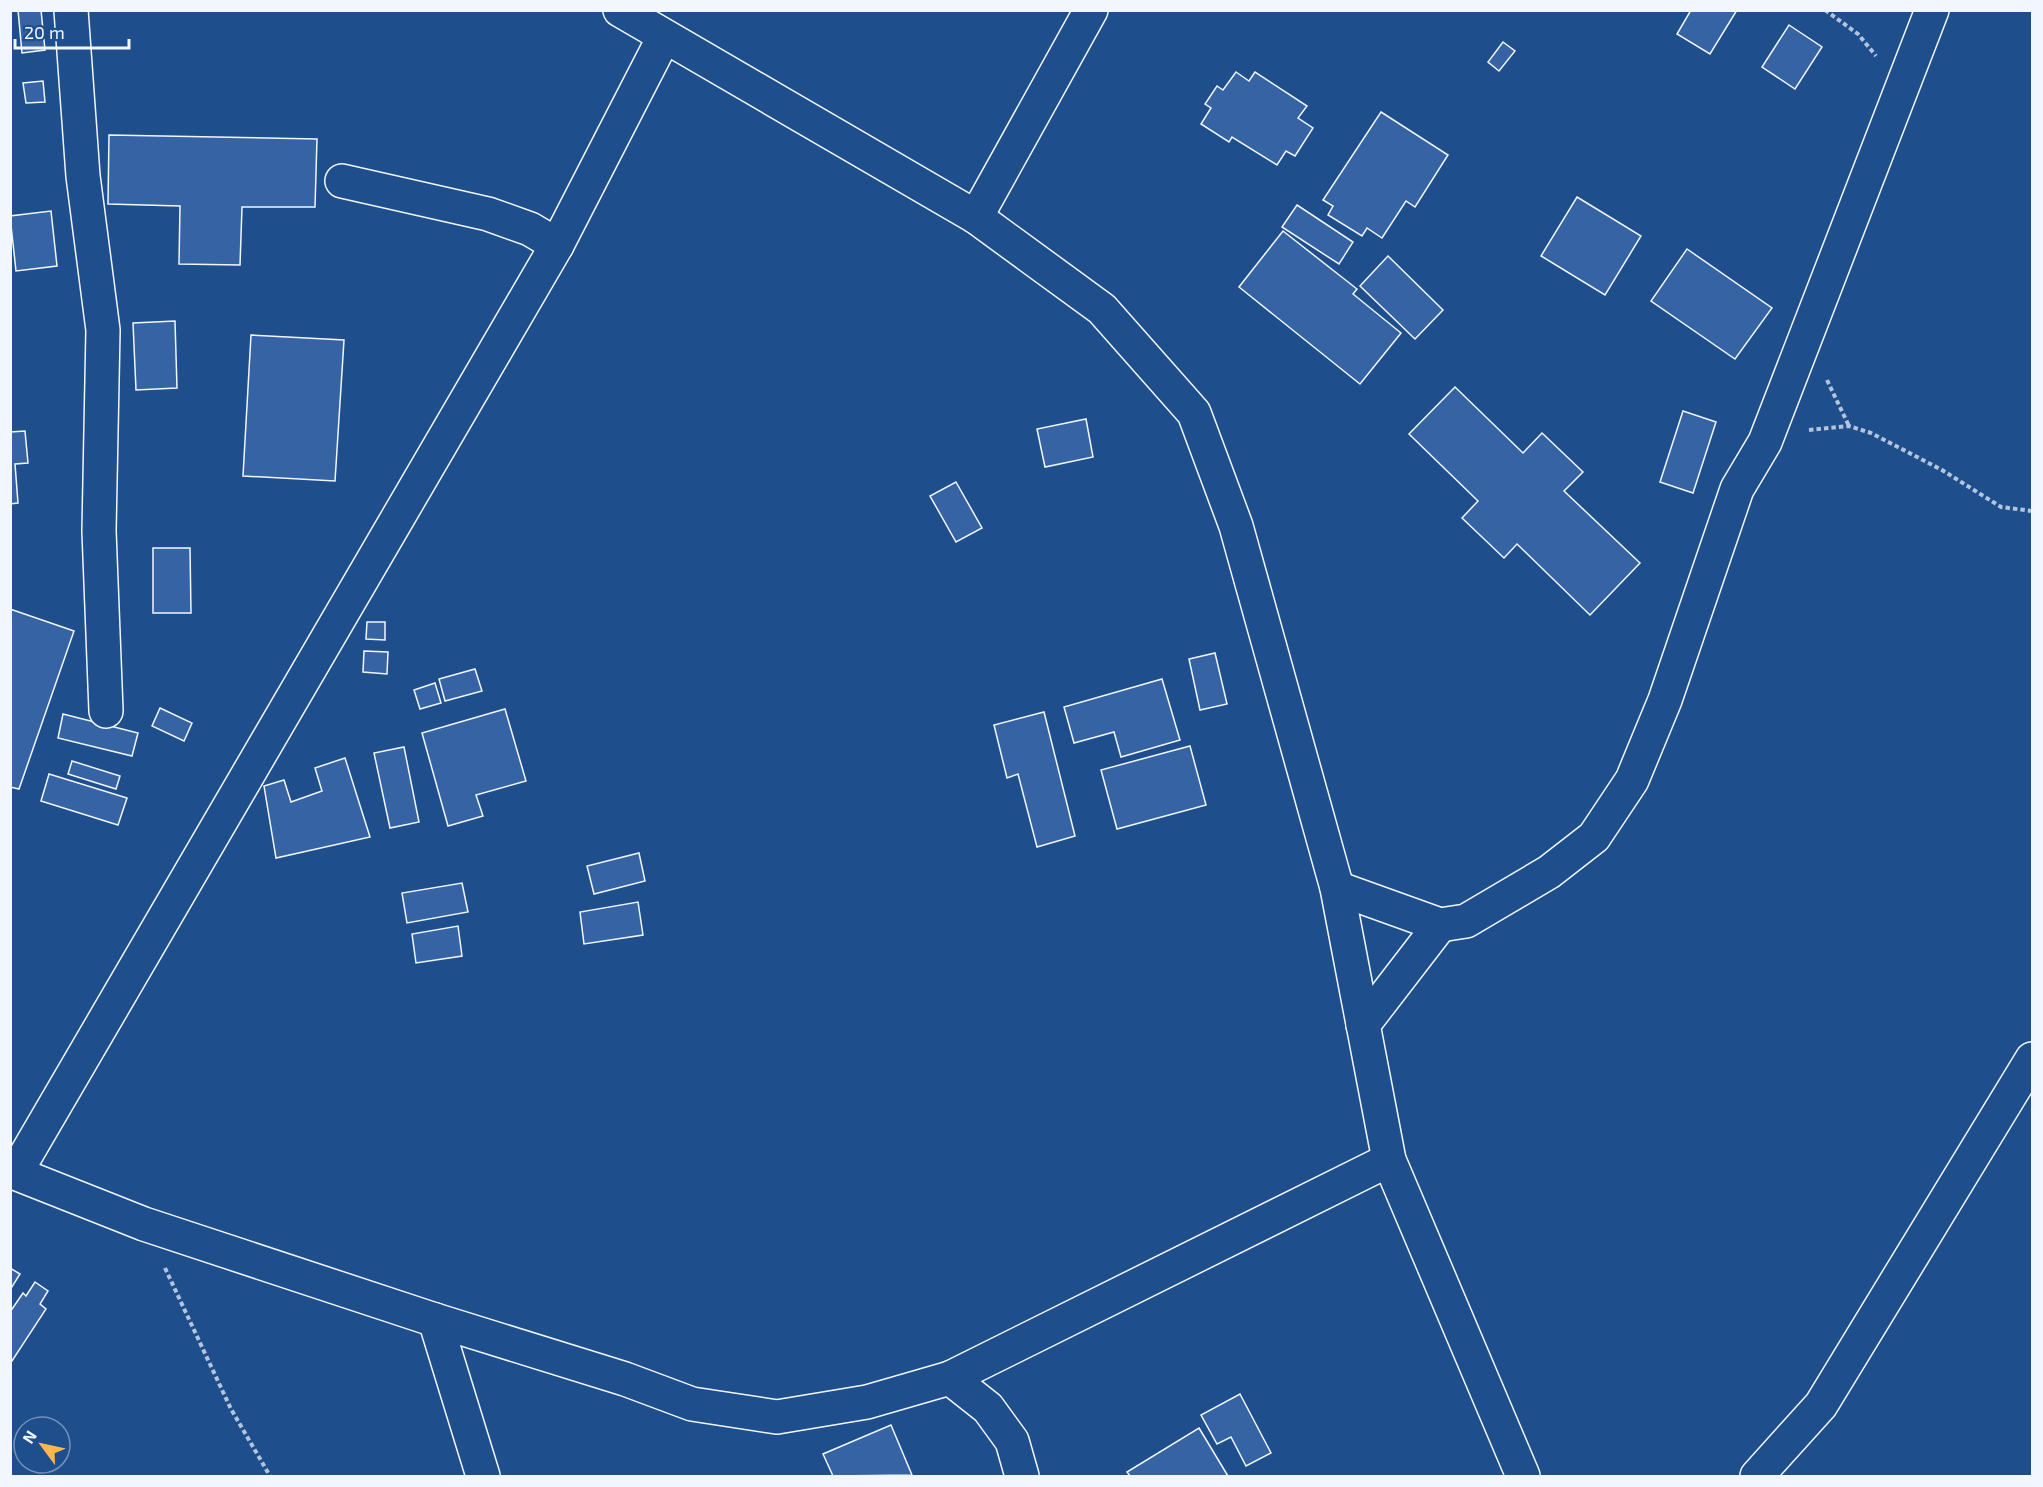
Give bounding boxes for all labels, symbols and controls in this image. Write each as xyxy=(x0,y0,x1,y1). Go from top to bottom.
scale bar xyxy=(15,12,129,50)
text: 20 m xyxy=(24,21,65,43)
north arrow xyxy=(12,1415,72,1475)
text: N xyxy=(18,1427,40,1447)

